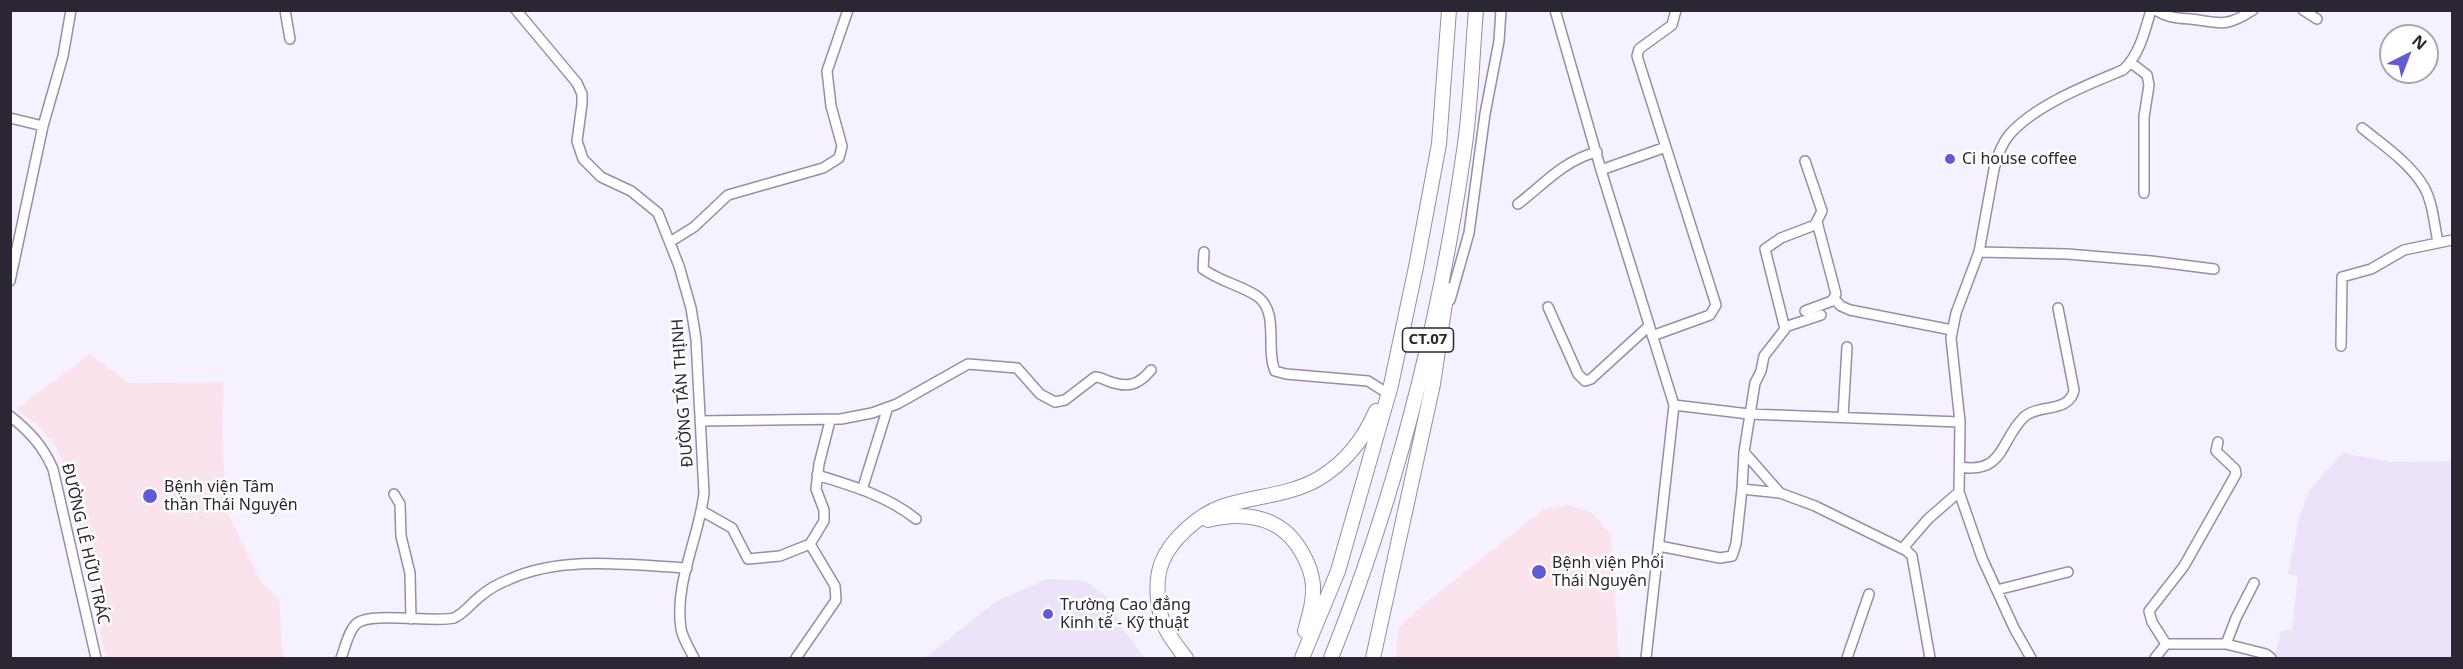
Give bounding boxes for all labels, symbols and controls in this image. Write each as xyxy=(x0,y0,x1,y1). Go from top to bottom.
north arrow xyxy=(2379,24,2439,84)
text: N xyxy=(2408,30,2432,55)
place label: Ci house coffee xyxy=(1962,149,2077,169)
marker: Ci house coffee xyxy=(1943,152,1957,166)
street label: ĐƯỜNG TÂN THỊNH xyxy=(668,318,698,468)
road number: CT.07 xyxy=(1402,328,1454,352)
street label: ĐƯỜNG LÊ HỮU TRÁC xyxy=(57,461,113,627)
place label: Bệnh viện Tâm thần Thái Nguyên xyxy=(164,477,298,515)
marker: Bệnh viện Tâm thần Thái Nguyên xyxy=(141,487,159,505)
place label: Bệnh viện Phổi Thái Nguyên xyxy=(1552,553,1664,591)
marker: Bệnh viện Phổi Thái Nguyên xyxy=(1530,563,1548,581)
place label: Trường Cao đẳng Kinh tế - Kỹ thuật xyxy=(1060,595,1191,633)
marker: Trường Cao đẳng Kinh tế - Kỹ thuật xyxy=(1041,607,1055,621)

